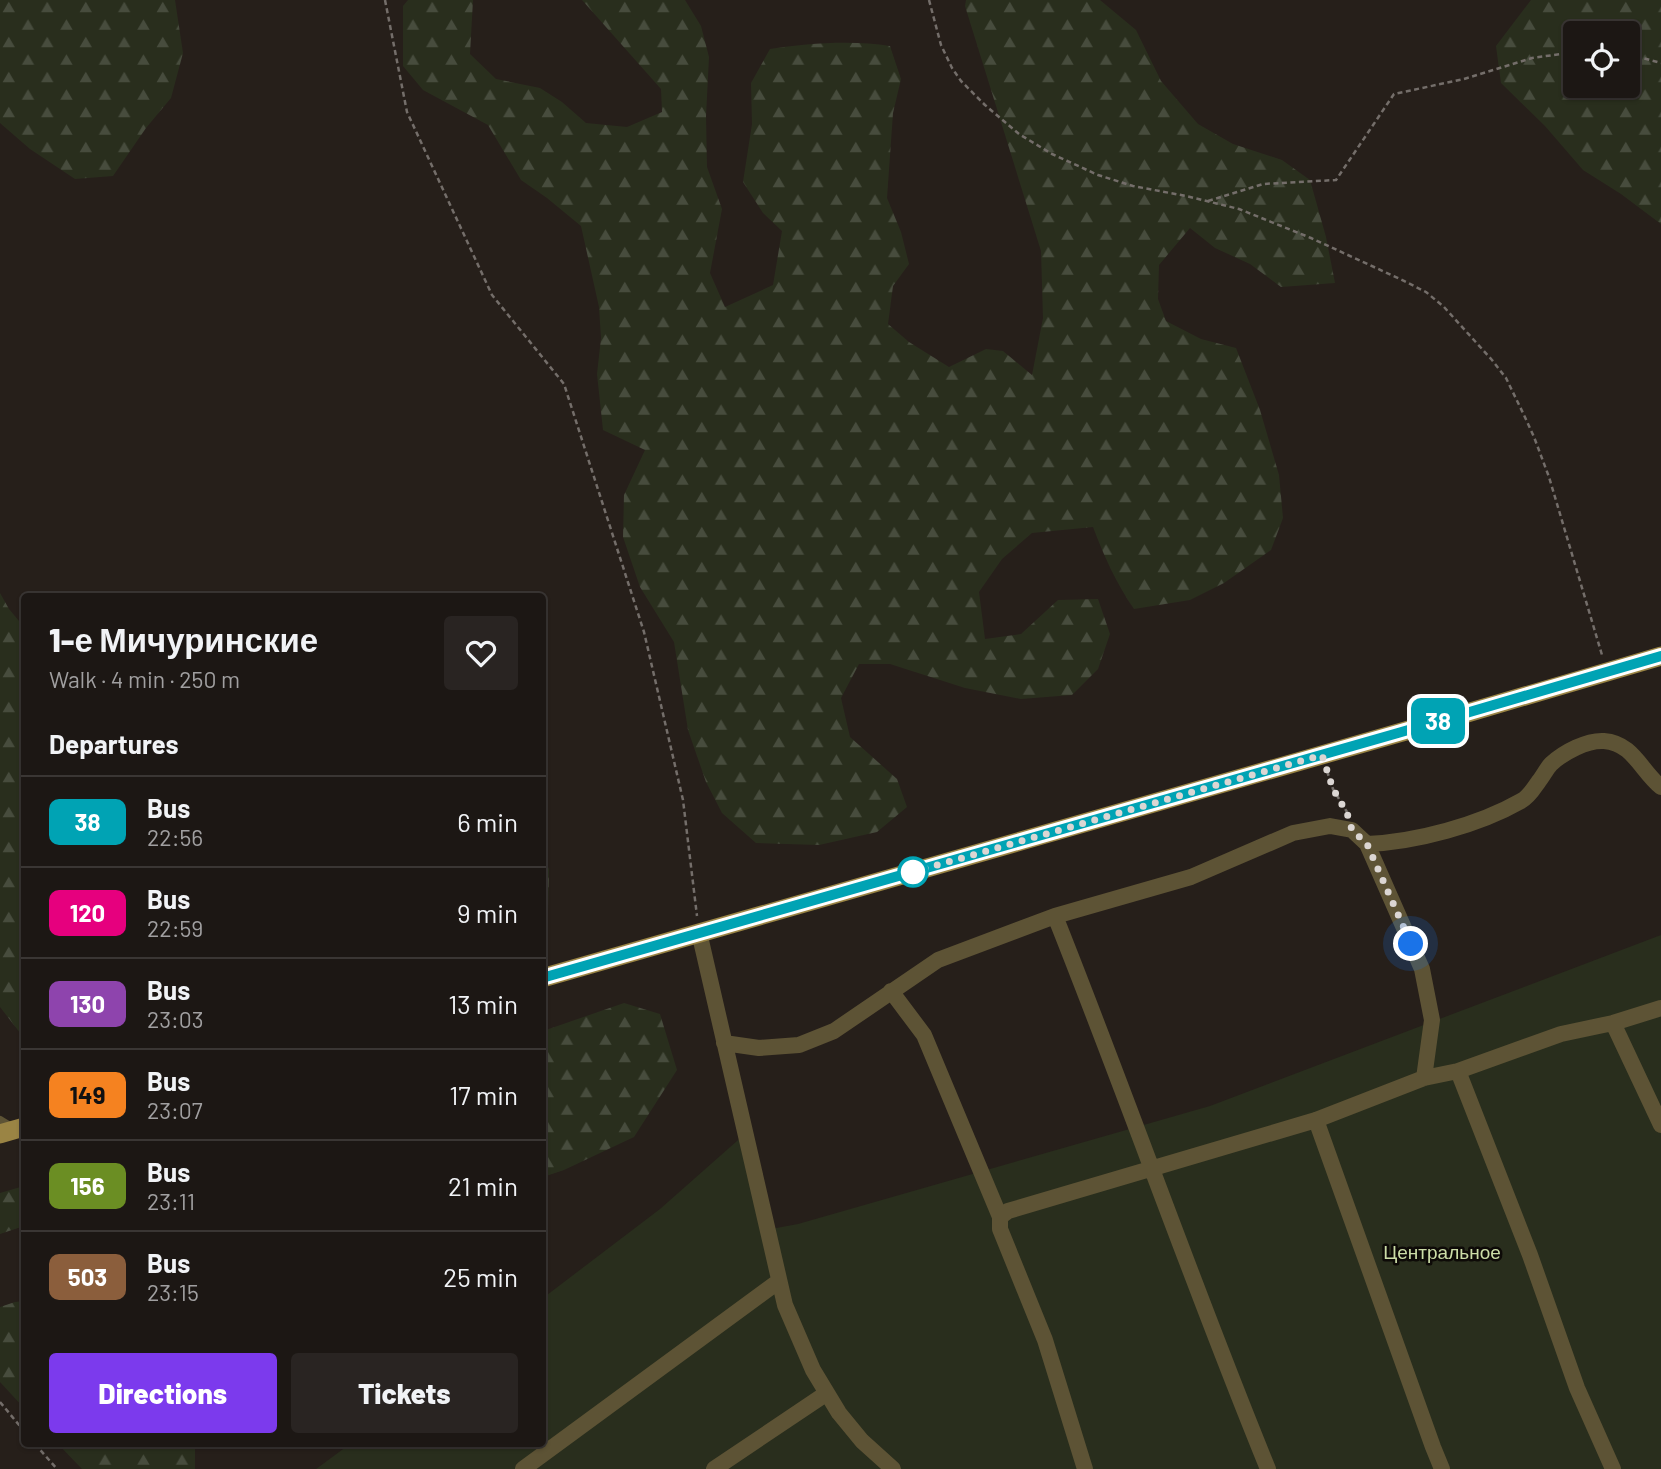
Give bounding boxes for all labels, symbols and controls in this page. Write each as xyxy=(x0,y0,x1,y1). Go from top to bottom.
map controls xyxy=(1563,21,1640,98)
button: locate xyxy=(1563,21,1640,98)
button: heart xyxy=(444,616,518,690)
text: 1-е Мичуринские xyxy=(49,619,318,659)
text: Walk · 4 min · 250 m xyxy=(49,665,240,693)
line badge: 38 xyxy=(1406,698,1470,744)
text: 38 xyxy=(1425,706,1451,735)
text: Departures xyxy=(49,728,179,759)
text: Bus xyxy=(147,792,190,823)
text: 6 min xyxy=(457,806,518,837)
text: 38 xyxy=(75,807,100,836)
text: 22:56 xyxy=(147,823,203,851)
unlabelled marker xyxy=(898,857,928,887)
text: Bus xyxy=(147,883,190,914)
text: 9 min xyxy=(457,897,518,928)
text: 120 xyxy=(70,898,105,927)
text: 22:59 xyxy=(147,914,203,942)
your location xyxy=(1393,926,1428,961)
text: Bus xyxy=(147,974,190,1005)
text: 13 min xyxy=(448,988,518,1019)
text: 130 xyxy=(70,989,105,1018)
text: 23:03 xyxy=(147,1005,204,1033)
text: Bus xyxy=(147,1065,190,1096)
text: 17 min xyxy=(449,1079,518,1110)
text: 149 xyxy=(70,1080,105,1109)
text: 23:07 xyxy=(147,1096,203,1124)
text: Bus xyxy=(147,1156,190,1187)
text: 21 min xyxy=(448,1170,518,1201)
text: 156 xyxy=(70,1171,105,1200)
text: 23:11 xyxy=(147,1187,195,1215)
park label: Центральное xyxy=(1383,1240,1501,1263)
text: Bus xyxy=(147,1247,190,1278)
text: 25 min xyxy=(443,1261,518,1292)
text: 503 xyxy=(68,1262,107,1291)
text: 23:15 xyxy=(147,1278,199,1306)
button: Directions xyxy=(49,1353,277,1433)
button: Tickets xyxy=(291,1353,518,1433)

